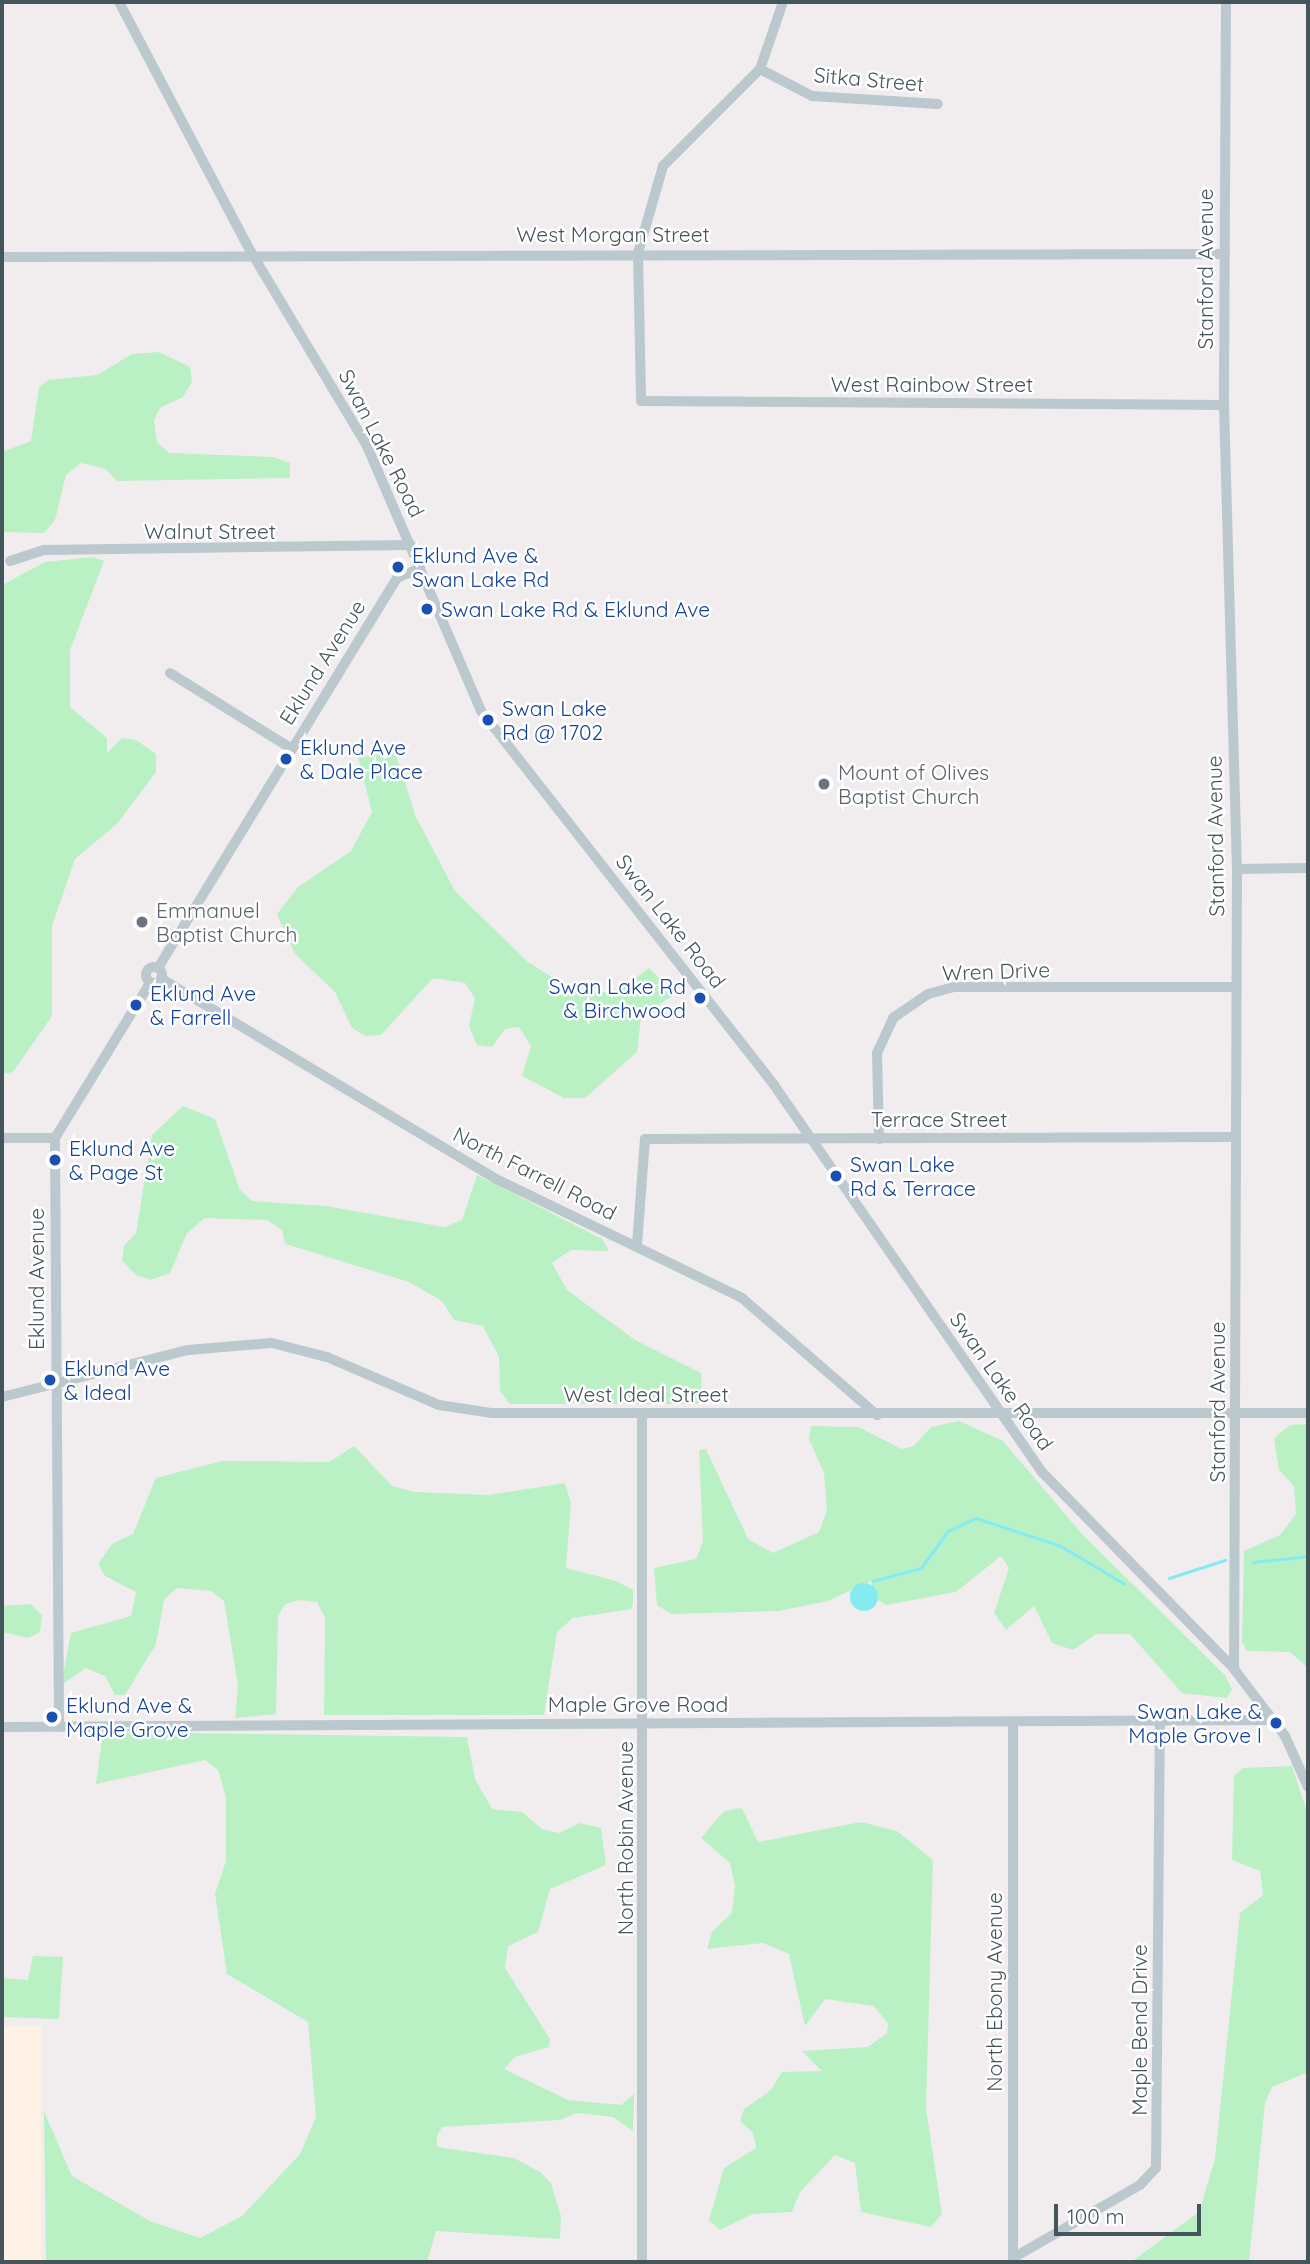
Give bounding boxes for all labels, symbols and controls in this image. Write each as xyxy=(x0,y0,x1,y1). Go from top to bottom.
street label: Sitka Street xyxy=(813,62,925,96)
street label: Stanford Avenue xyxy=(1192,188,1218,350)
street label: West Morgan Street xyxy=(516,221,710,247)
street label: Swan Lake Road xyxy=(334,365,430,521)
street label: West Rainbow Street xyxy=(831,371,1033,397)
street label: Walnut Street xyxy=(144,518,276,544)
place label: Eklund Ave & Swan Lake Rd xyxy=(412,542,549,592)
marker: Eklund Ave & Swan Lake Rd xyxy=(390,559,406,575)
street label: Eklund Avenue xyxy=(274,595,370,729)
place label: Swan Lake Rd & Eklund Ave xyxy=(441,596,710,622)
marker: Swan Lake Rd & Eklund Ave xyxy=(419,601,435,617)
place label: Swan Lake Rd @ 1702 xyxy=(502,695,607,745)
marker: Swan Lake Rd @ 1702 xyxy=(480,712,496,728)
place label: Eklund Ave & Dale Place xyxy=(300,734,423,784)
marker: Eklund Ave & Dale Place xyxy=(278,751,294,767)
street label: Stanford Avenue xyxy=(1201,755,1229,917)
place label: Mount of Olives Baptist Church xyxy=(838,759,989,809)
marker: Mount of Olives Baptist Church xyxy=(816,776,832,792)
street label: Swan Lake Road xyxy=(611,849,731,993)
place label: Emmanuel Baptist Church xyxy=(156,897,297,947)
marker: Emmanuel Baptist Church xyxy=(134,914,150,930)
street label: Wren Drive xyxy=(942,957,1050,985)
place label: Swan Lake Rd & Birchwood xyxy=(549,973,686,1023)
place label: Eklund Ave & Farrell xyxy=(150,980,256,1030)
marker: Swan Lake Rd & Birchwood xyxy=(692,990,708,1006)
marker: Eklund Ave & Farrell xyxy=(128,997,144,1013)
street label: Terrace Street xyxy=(871,1106,1007,1132)
street label: North Farrell Road xyxy=(449,1121,621,1225)
place label: Eklund Ave & Page St xyxy=(69,1135,175,1185)
place label: Swan Lake Rd & Terrace xyxy=(850,1151,976,1201)
marker: Eklund Ave & Page St xyxy=(47,1152,63,1168)
marker: Swan Lake Rd & Terrace xyxy=(828,1168,844,1184)
street label: Eklund Avenue xyxy=(23,1208,49,1350)
street label: Swan Lake Road xyxy=(945,1307,1059,1455)
street label: Stanford Avenue xyxy=(1204,1321,1230,1483)
place label: Eklund Ave & Ideal xyxy=(64,1355,170,1405)
marker: Eklund Ave & Ideal xyxy=(42,1372,58,1388)
street label: West Ideal Street xyxy=(563,1381,729,1407)
street label: Maple Grove Road xyxy=(548,1691,728,1717)
place label: Eklund Ave & Maple Grove xyxy=(66,1692,192,1742)
place label: Swan Lake & Maple Grove I xyxy=(1128,1698,1262,1748)
marker: Eklund Ave & Maple Grove xyxy=(44,1709,60,1725)
marker: Swan Lake & Maple Grove I xyxy=(1268,1715,1284,1731)
street label: North Robin Avenue xyxy=(612,1741,638,1935)
street label: North Ebony Avenue xyxy=(981,1892,1007,2092)
street label: Maple Bend Drive xyxy=(1126,1944,1152,2116)
scale bar xyxy=(1058,2190,1205,2234)
text: 100 m xyxy=(1067,2203,1125,2229)

